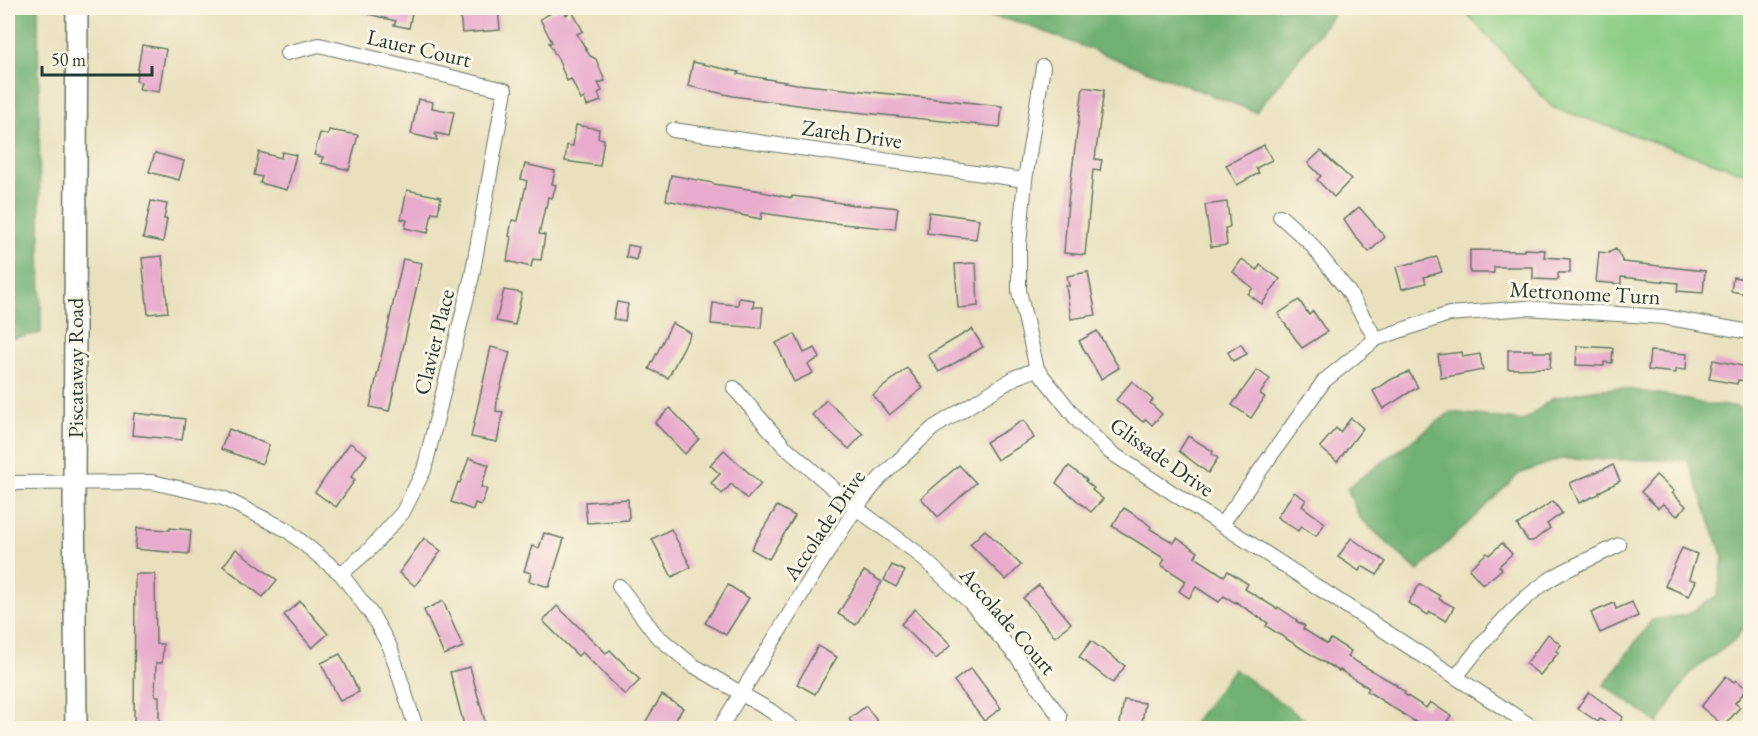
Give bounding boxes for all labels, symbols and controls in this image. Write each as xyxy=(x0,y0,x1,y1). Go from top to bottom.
street label: Lauer Court xyxy=(364,22,474,74)
scale bar xyxy=(42,39,152,77)
text: 50 m xyxy=(51,48,86,71)
street label: Zareh Drive xyxy=(800,113,904,155)
street label: Metronome Turn xyxy=(1509,275,1662,311)
street label: Clavier Place xyxy=(407,286,461,398)
street label: Piscataway Road xyxy=(61,297,90,438)
street label: Glissade Drive xyxy=(1104,410,1220,504)
street label: Accolade Drive xyxy=(776,463,872,587)
street label: Accolade Court xyxy=(953,560,1063,681)

